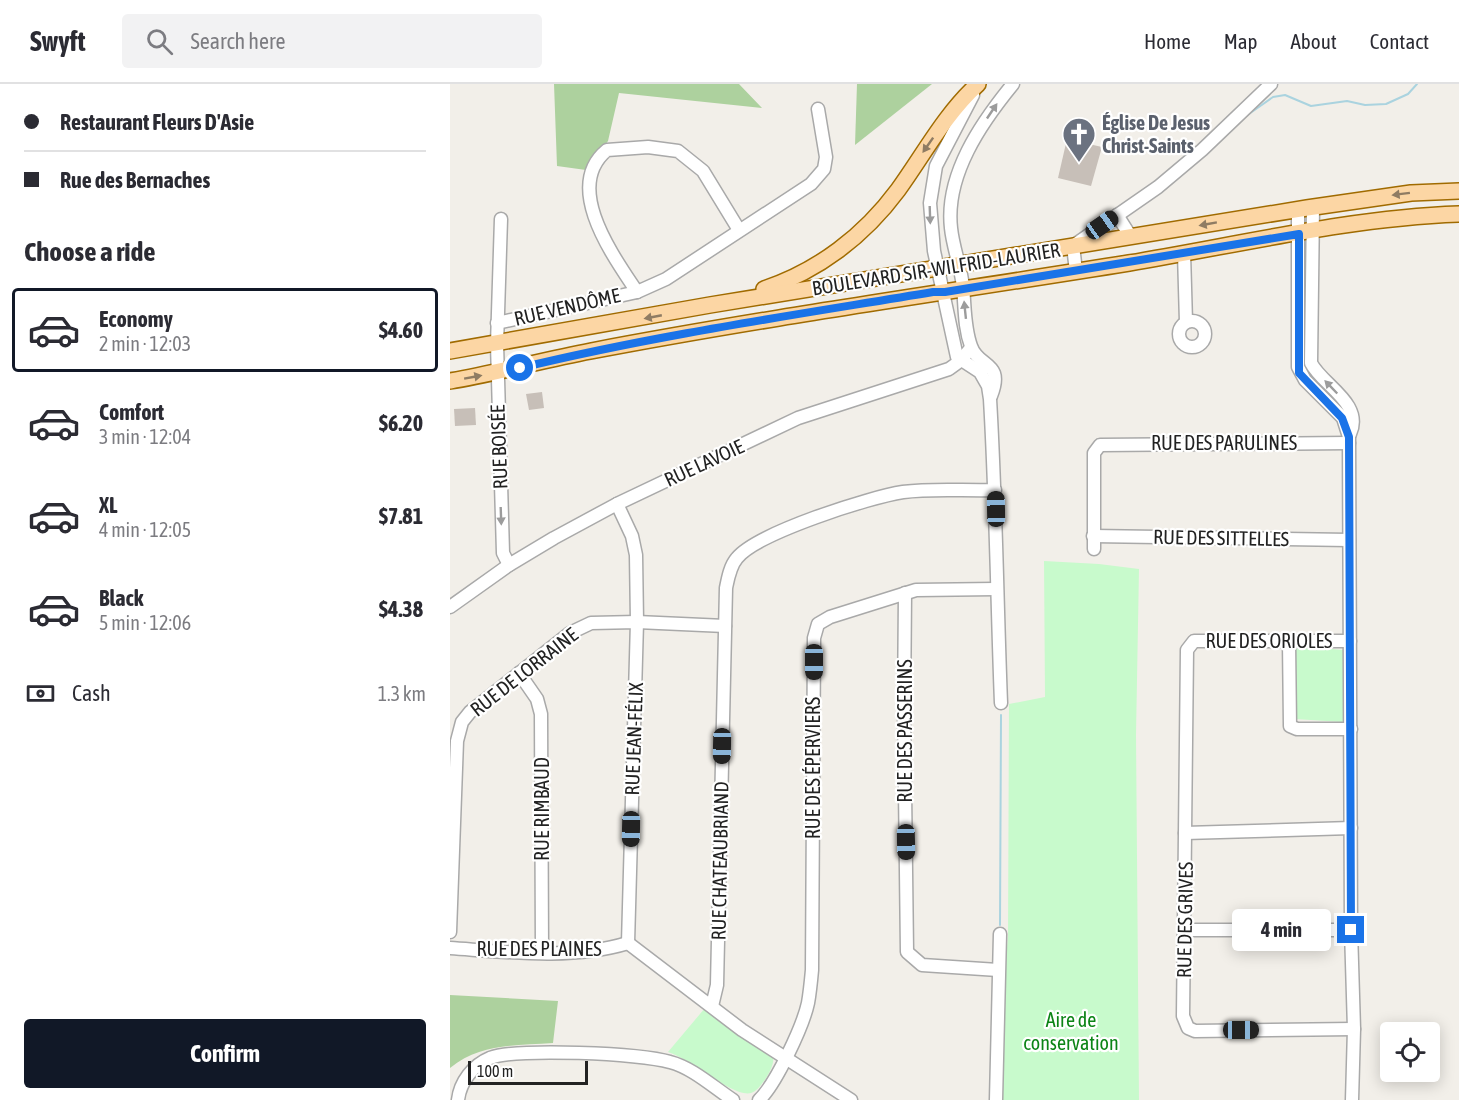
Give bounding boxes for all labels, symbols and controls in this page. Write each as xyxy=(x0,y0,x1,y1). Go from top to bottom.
search box xyxy=(122,14,542,68)
text: Swyft xyxy=(30,25,86,57)
icon: search xyxy=(143,25,176,58)
text: Search here xyxy=(191,28,285,54)
text: Home xyxy=(1144,29,1191,53)
text: Map xyxy=(1224,29,1258,53)
text: About xyxy=(1291,29,1337,53)
text: Contact xyxy=(1370,29,1429,53)
one-way arrow xyxy=(987,103,998,119)
text: Restaurant Fleurs D'Asie xyxy=(60,109,254,135)
place label: Église De Jesus Christ-Saints xyxy=(1102,111,1210,157)
church icon: Église De Jesus Christ-Saints xyxy=(1061,116,1097,163)
one-way arrow xyxy=(922,137,934,153)
text: Rue des Bernaches xyxy=(60,167,210,193)
one-way arrow xyxy=(1391,189,1410,199)
one-way arrow xyxy=(926,206,935,225)
car xyxy=(1082,207,1122,243)
one-way arrow xyxy=(1198,220,1217,229)
text: Choose a ride xyxy=(24,236,156,267)
street label: BOULEVARD SIR-WILFRID-LAURIER xyxy=(810,238,1061,299)
street label: RUE VENDÔME xyxy=(512,283,623,330)
one-way arrow xyxy=(960,300,969,319)
icon: car xyxy=(27,303,81,357)
text: Economy xyxy=(99,306,173,332)
one-way arrow xyxy=(643,313,662,322)
text: $4.60 xyxy=(379,317,423,343)
text: 2 min · 12:03 xyxy=(99,332,191,355)
route start xyxy=(506,354,533,381)
one-way arrow xyxy=(464,373,483,382)
one-way arrow xyxy=(1325,381,1339,395)
icon: car xyxy=(27,396,81,450)
text: Comfort xyxy=(99,399,164,425)
street label: RUE BOISÉE xyxy=(486,404,511,490)
text: $6.20 xyxy=(379,410,423,436)
text: 3 min · 12:04 xyxy=(99,425,191,448)
street label: RUE DES PARULINES xyxy=(1151,431,1297,454)
street label: RUE LAVOIE xyxy=(660,434,748,491)
icon: car xyxy=(27,489,81,543)
car xyxy=(987,491,1005,527)
text: XL xyxy=(99,492,117,518)
text: $7.81 xyxy=(379,503,423,529)
one-way arrow xyxy=(497,506,506,525)
text: 4 min · 12:05 xyxy=(99,518,191,541)
street label: RUE DES SITTELLES xyxy=(1153,525,1289,550)
icon: car xyxy=(27,582,81,636)
text: Black xyxy=(99,585,143,611)
text: $4.38 xyxy=(379,596,423,622)
text: 5 min · 12:06 xyxy=(99,611,191,634)
street label: RUE DE LORRAINE xyxy=(465,622,582,721)
street label: RUE DES ORIOLES xyxy=(1205,629,1333,652)
car xyxy=(805,644,823,680)
street label: RUE DES PASSERINS xyxy=(893,659,916,803)
icon: cash xyxy=(24,677,57,710)
text: Cash xyxy=(72,680,111,706)
text: 1.3 km xyxy=(378,682,426,705)
street label: RUE JEAN-FÉLIX xyxy=(620,682,647,796)
street label: RUE DES ÉPERVIERS xyxy=(801,697,824,839)
car xyxy=(713,728,731,764)
street label: RUE RIMBAUD xyxy=(530,757,553,861)
street label: RUE CHATEAUBRIAND xyxy=(707,781,732,941)
car xyxy=(622,811,640,847)
car xyxy=(897,824,915,860)
street label: RUE DES GRIVES xyxy=(1172,862,1197,978)
callout: 4 min xyxy=(1231,909,1330,951)
route end xyxy=(1337,916,1364,943)
text: 4 min xyxy=(1261,918,1302,941)
street label: RUE DES PLAINES xyxy=(476,937,602,960)
park label: Aire de conservation xyxy=(1023,1008,1119,1054)
button: Confirm xyxy=(24,1019,426,1088)
car xyxy=(1223,1021,1259,1039)
map controls xyxy=(1380,1022,1440,1082)
button: locate xyxy=(1380,1022,1440,1082)
scale bar xyxy=(468,1058,588,1086)
text: 100 m xyxy=(477,1062,513,1080)

